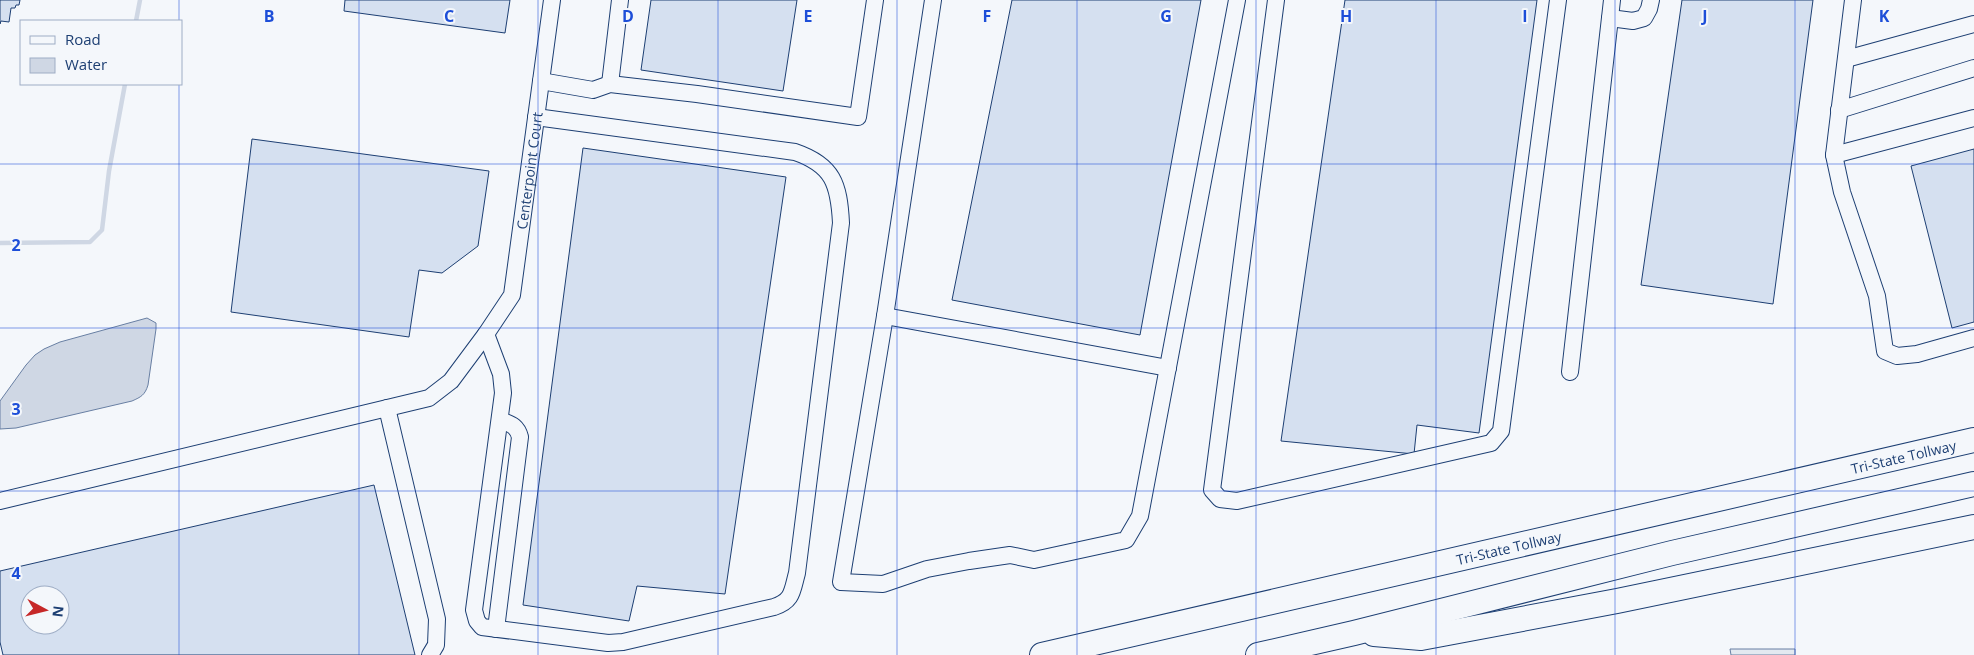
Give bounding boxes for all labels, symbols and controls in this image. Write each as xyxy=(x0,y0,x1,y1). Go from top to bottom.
text: B xyxy=(264,5,274,27)
text: C xyxy=(444,5,454,27)
text: D xyxy=(622,5,634,27)
text: E xyxy=(804,5,813,27)
text: F xyxy=(983,5,991,27)
text: G xyxy=(1160,5,1172,27)
text: H xyxy=(1340,5,1352,27)
text: I xyxy=(1522,5,1528,27)
text: J xyxy=(1700,5,1708,27)
text: K xyxy=(1879,5,1890,27)
legend xyxy=(20,20,182,85)
text: Road xyxy=(65,29,101,49)
text: Water xyxy=(65,54,107,74)
street label: Centerpoint Court xyxy=(512,111,546,230)
text: 2 xyxy=(11,234,21,256)
text: 3 xyxy=(11,398,21,420)
street label: Tri-State Tollway xyxy=(1849,435,1959,478)
street label: Tri-State Tollway xyxy=(1454,526,1564,569)
text: 4 xyxy=(11,562,21,584)
north arrow xyxy=(20,585,70,635)
text: N xyxy=(48,605,69,618)

